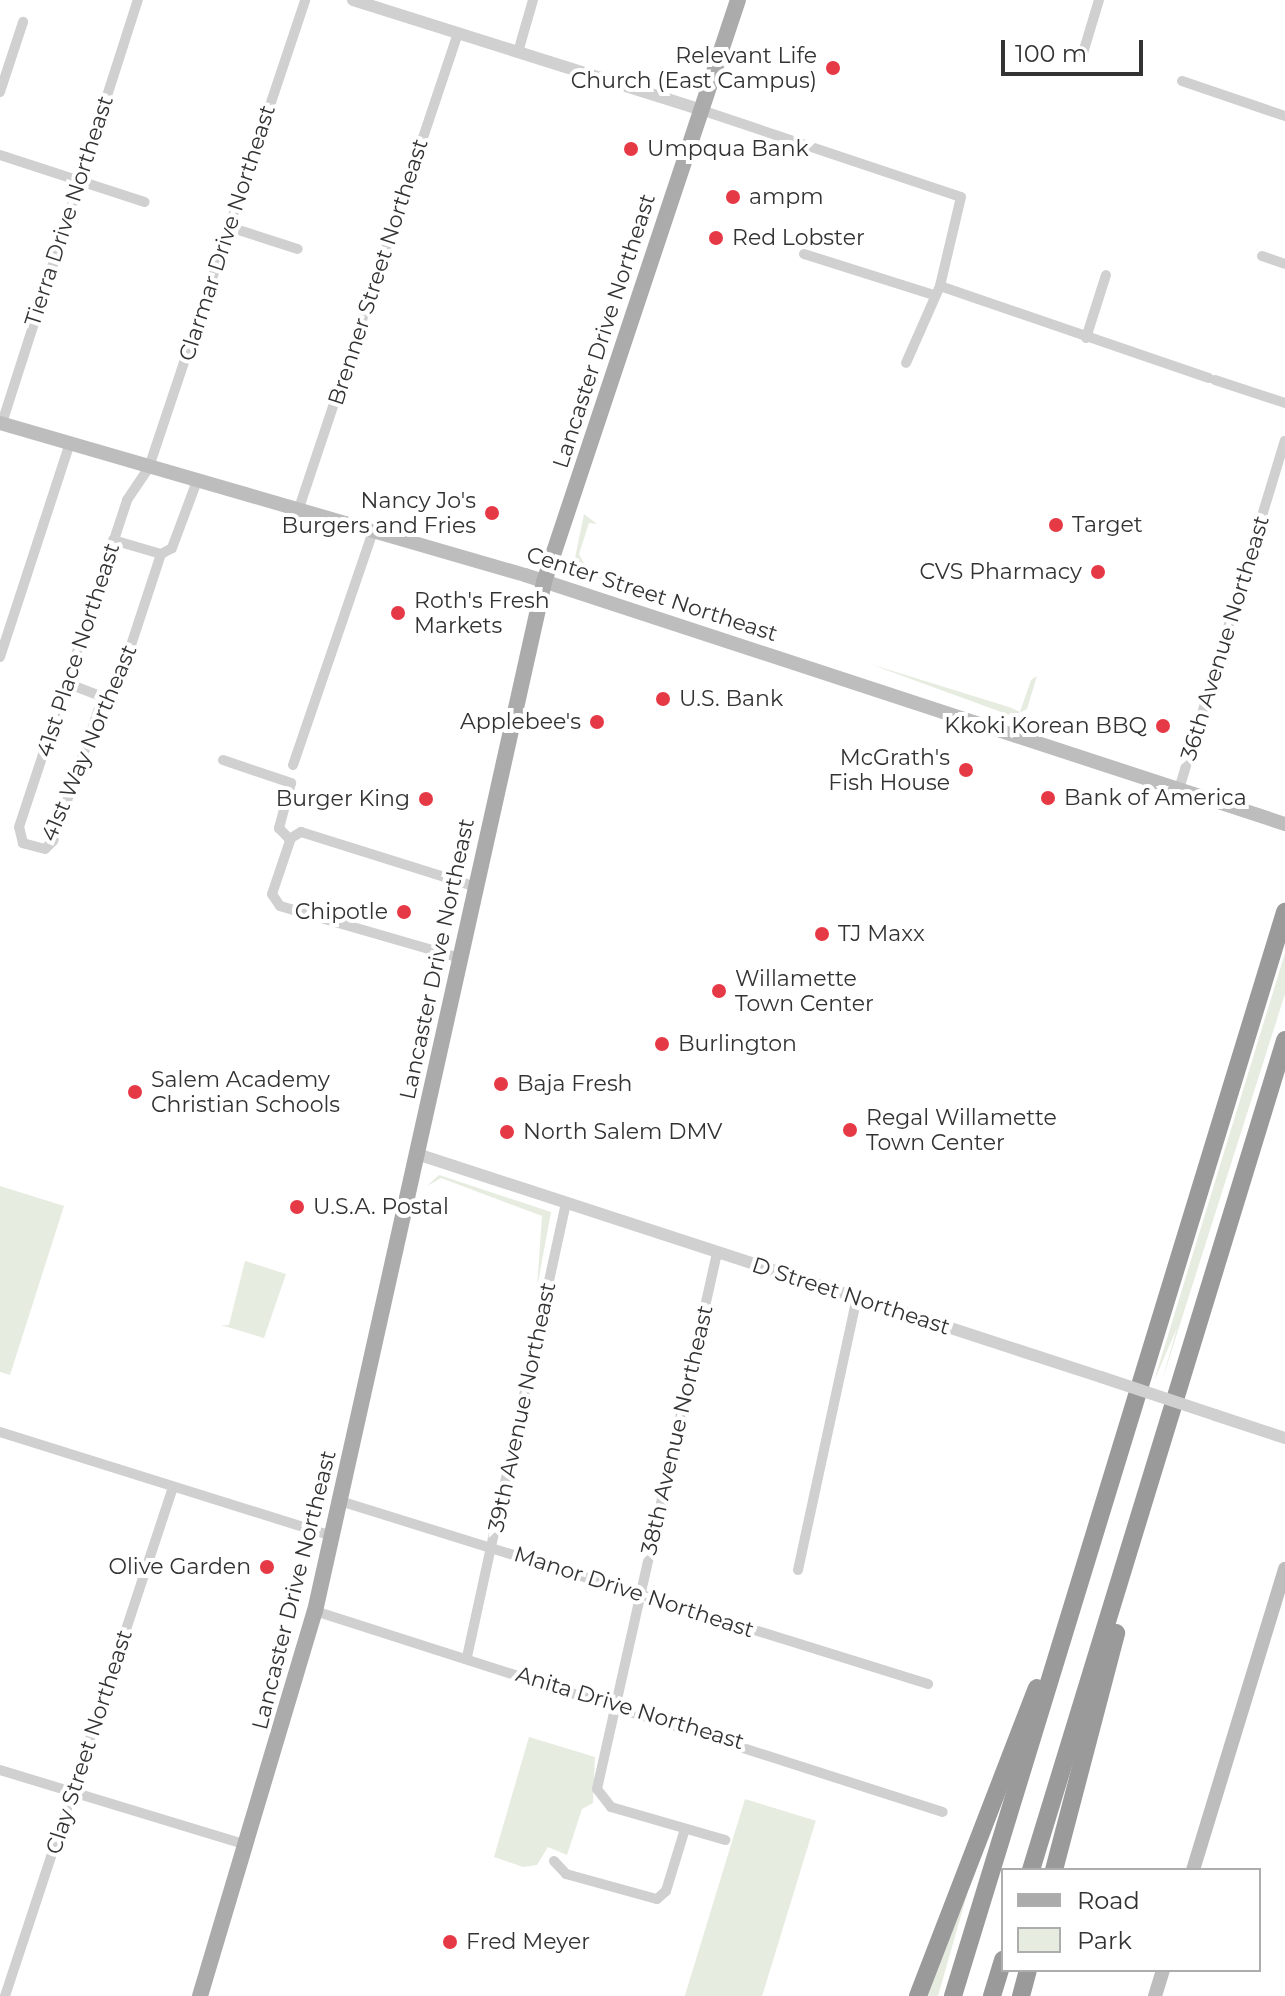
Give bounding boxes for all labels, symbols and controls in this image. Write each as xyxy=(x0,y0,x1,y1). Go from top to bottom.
scale bar xyxy=(1005,24,1147,74)
text: 100 m xyxy=(1015,39,1087,68)
place label: Relevant Life Church (East Campus) xyxy=(571,42,817,94)
marker: Relevant Life Church (East Campus) xyxy=(824,59,842,77)
street label: Tierra Drive Northeast xyxy=(19,92,119,330)
street label: Clarmar Drive Northeast xyxy=(173,102,281,364)
street label: Brenner Street Northeast xyxy=(322,135,434,409)
place label: Umpqua Bank xyxy=(647,136,809,162)
marker: Umpqua Bank xyxy=(622,140,640,158)
place label: ampm xyxy=(749,184,824,210)
marker: ampm xyxy=(724,188,742,206)
street label: Lancaster Drive Northeast xyxy=(547,190,661,472)
place label: Red Lobster xyxy=(732,225,865,251)
marker: Red Lobster xyxy=(707,229,725,247)
place label: Nancy Jo's Burgers and Fries xyxy=(282,487,476,538)
marker: Nancy Jo's Burgers and Fries xyxy=(483,504,501,522)
place label: Target xyxy=(1072,512,1143,538)
street label: 36th Avenue Northeast xyxy=(1175,512,1275,764)
marker: Target xyxy=(1047,516,1065,534)
street label: 41st Place Northeast xyxy=(31,540,125,760)
street label: Center Street Northeast xyxy=(523,541,781,647)
place label: CVS Pharmacy xyxy=(919,559,1082,585)
marker: CVS Pharmacy xyxy=(1089,563,1107,581)
place label: Roth's Fresh Markets xyxy=(414,587,550,638)
marker: Roth's Fresh Markets xyxy=(389,604,407,622)
street label: 41st Way Northeast xyxy=(36,641,142,845)
place label: U.S. Bank xyxy=(679,686,783,712)
marker: U.S. Bank xyxy=(654,690,672,708)
place label: Applebee's xyxy=(460,709,581,735)
marker: Applebee's xyxy=(588,713,606,731)
place label: Kkoki Korean BBQ xyxy=(944,713,1147,739)
marker: Kkoki Korean BBQ xyxy=(1154,717,1172,735)
place label: McGrath's Fish House xyxy=(828,744,950,796)
marker: McGrath's Fish House xyxy=(957,761,975,779)
place label: Bank of America xyxy=(1064,785,1247,811)
place label: Burger King xyxy=(276,786,410,812)
marker: Bank of America xyxy=(1039,789,1057,807)
marker: Burger King xyxy=(417,790,435,808)
street label: Lancaster Drive Northeast xyxy=(394,816,480,1102)
place label: Chipotle xyxy=(295,899,388,925)
marker: Chipotle xyxy=(395,903,413,921)
place label: TJ Maxx xyxy=(838,921,925,947)
marker: TJ Maxx xyxy=(813,925,831,943)
place label: Willamette Town Center xyxy=(735,965,874,1016)
marker: Willamette Town Center xyxy=(710,982,728,1000)
place label: Burlington xyxy=(678,1031,797,1057)
marker: Burlington xyxy=(653,1035,671,1053)
place label: Salem Academy Christian Schools xyxy=(151,1066,340,1118)
place label: Baja Fresh xyxy=(517,1071,632,1097)
marker: Baja Fresh xyxy=(492,1075,510,1093)
marker: Salem Academy Christian Schools xyxy=(126,1083,144,1101)
place label: Regal Willamette Town Center xyxy=(866,1104,1057,1156)
place label: North Salem DMV xyxy=(523,1119,722,1145)
marker: Regal Willamette Town Center xyxy=(841,1121,859,1139)
marker: North Salem DMV xyxy=(498,1123,516,1141)
place label: U.S.A. Postal xyxy=(313,1194,449,1220)
marker: U.S.A. Postal xyxy=(288,1198,306,1216)
street label: D Street Northeast xyxy=(749,1252,953,1340)
street label: 39th Avenue Northeast xyxy=(483,1280,561,1534)
street label: 38th Avenue Northeast xyxy=(635,1303,719,1557)
street label: Lancaster Drive Northeast xyxy=(246,1448,342,1732)
street label: Manor Drive Northeast xyxy=(511,1541,757,1643)
place label: Olive Garden xyxy=(108,1554,251,1580)
marker: Olive Garden xyxy=(258,1558,276,1576)
street label: Clay Street Northeast xyxy=(40,1627,138,1857)
street label: Anita Drive Northeast xyxy=(513,1661,747,1755)
legend xyxy=(1001,1868,1261,1972)
text: Road xyxy=(1077,1886,1140,1915)
text: Park xyxy=(1077,1926,1132,1955)
place label: Fred Meyer xyxy=(466,1929,590,1955)
marker: Fred Meyer xyxy=(441,1933,459,1951)

